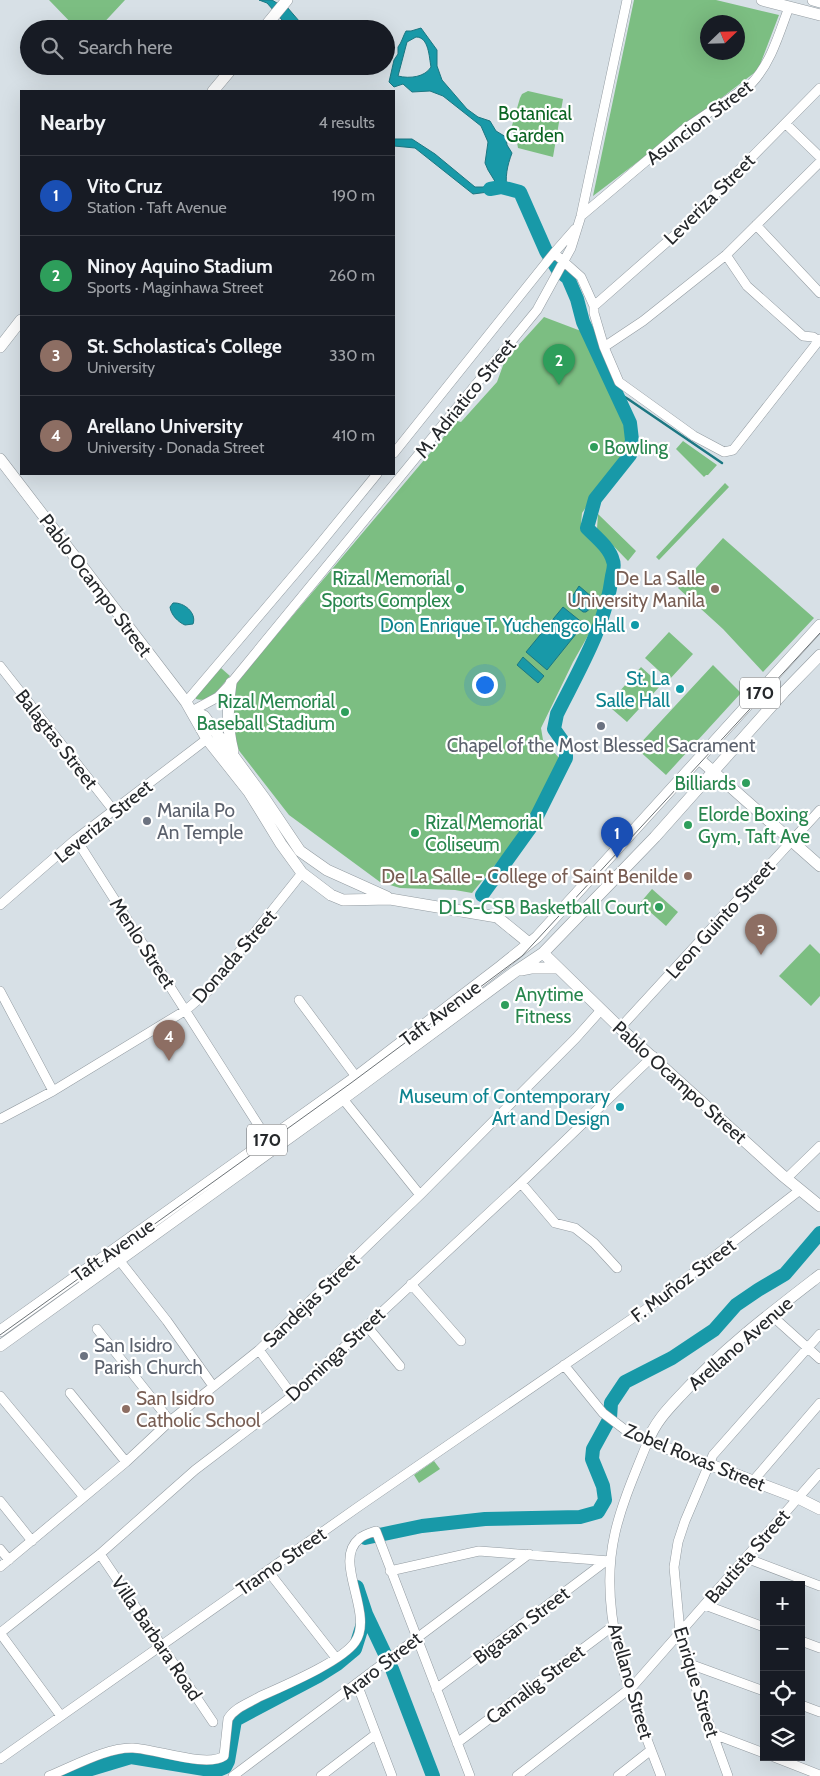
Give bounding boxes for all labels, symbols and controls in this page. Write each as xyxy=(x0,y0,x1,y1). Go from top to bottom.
north arrow xyxy=(700,15,745,60)
search box xyxy=(20,20,395,75)
icon: search xyxy=(38,34,66,62)
text: Search here xyxy=(78,36,172,59)
street label: Asuncion Street xyxy=(642,75,757,170)
park label: Botanical Garden xyxy=(498,102,573,147)
text: Nearby xyxy=(40,110,106,135)
text: 4 results xyxy=(318,113,375,132)
street label: Leveriza Street xyxy=(659,149,760,250)
text: Vito Cruz xyxy=(87,175,162,198)
text: 1 xyxy=(53,186,59,205)
text: 190 m xyxy=(332,186,375,205)
text: Station · Taft Avenue xyxy=(87,198,227,217)
text: Ninoy Aquino Stadium xyxy=(87,255,273,278)
text: 2 xyxy=(52,266,60,285)
text: 260 m xyxy=(329,266,375,285)
text: Sports · Maginhawa Street xyxy=(87,278,263,297)
street label: M. Adriatico Street xyxy=(410,333,521,463)
text: St. Scholastica's College xyxy=(87,335,282,358)
pin: 2 xyxy=(543,344,575,385)
text: 3 xyxy=(52,346,60,365)
text: 330 m xyxy=(329,346,375,365)
text: University xyxy=(87,358,155,377)
text: Arellano University xyxy=(87,415,243,438)
text: 4 xyxy=(51,426,61,445)
text: 410 m xyxy=(332,426,375,445)
place label: Bowling xyxy=(604,436,669,459)
text: University · Donada Street xyxy=(87,438,264,457)
marker: Bowling xyxy=(588,441,600,453)
street label: Pablo Ocampo Street xyxy=(35,510,157,662)
place label: Rizal Memorial Sports Complex xyxy=(321,567,451,612)
place label: De La Salle University Manila xyxy=(567,567,705,612)
marker: Rizal Memorial Sports Complex xyxy=(454,583,466,595)
marker: De La Salle University Manila xyxy=(709,583,721,595)
place label: Don Enrique T. Yuchengco Hall xyxy=(380,614,626,637)
marker: Don Enrique T. Yuchengco Hall xyxy=(629,619,641,631)
place label: St. La Salle Hall xyxy=(596,667,671,712)
your location xyxy=(472,672,498,698)
road number: 170 xyxy=(740,678,780,708)
marker: St. La Salle Hall xyxy=(674,683,686,695)
street label: Balagtas Street xyxy=(11,685,103,794)
place label: Rizal Memorial Baseball Stadium xyxy=(197,690,336,735)
marker: Rizal Memorial Baseball Stadium xyxy=(339,706,351,718)
marker: Chapel of the Most Blessed Sacrament xyxy=(595,720,607,732)
place label: Chapel of the Most Blessed Sacrament xyxy=(447,734,756,757)
place label: Billiards xyxy=(674,772,736,795)
street label: Leveriza Street xyxy=(50,775,157,868)
marker: Billiards xyxy=(740,777,752,789)
place label: Manila Po An Temple xyxy=(157,799,244,844)
place label: Elorde Boxing Gym, Taft Ave xyxy=(698,803,810,848)
place label: Rizal Memorial Coliseum xyxy=(425,811,543,856)
marker: Manila Po An Temple xyxy=(141,815,153,827)
pin: 1 xyxy=(601,817,633,858)
marker: Elorde Boxing Gym, Taft Ave xyxy=(682,819,694,831)
marker: Rizal Memorial Coliseum xyxy=(409,827,421,839)
street label: Leon Guinto Street xyxy=(661,855,780,983)
place label: De La Salle - College of Saint Benilde xyxy=(381,865,678,888)
marker: De La Salle - College of Saint Benilde xyxy=(682,870,694,882)
street label: Menlo Street xyxy=(105,894,181,993)
place label: DLS-CSB Basketball Court xyxy=(438,896,650,919)
marker: DLS-CSB Basketball Court xyxy=(653,901,665,913)
street label: Donada Street xyxy=(187,904,282,1008)
pin: 3 xyxy=(745,914,777,955)
street label: Taft Avenue xyxy=(395,975,485,1051)
place label: Anytime Fitness xyxy=(515,983,584,1028)
marker: Anytime Fitness xyxy=(499,999,511,1011)
street label: Pablo Ocampo Street xyxy=(608,1016,752,1149)
pin: 4 xyxy=(153,1020,185,1061)
place label: Museum of Contemporary Art and Design xyxy=(399,1085,610,1130)
marker: Museum of Contemporary Art and Design xyxy=(614,1101,626,1113)
road number: 170 xyxy=(247,1124,287,1156)
street label: Taft Avenue xyxy=(68,1214,159,1287)
street label: F. Muñoz Street xyxy=(626,1233,741,1327)
street label: Sandejas Street xyxy=(258,1248,365,1352)
street label: Arellano Avenue xyxy=(683,1292,797,1395)
street label: Dominga Street xyxy=(281,1302,390,1406)
place label: San Isidro Parish Church xyxy=(94,1334,203,1379)
marker: San Isidro Parish Church xyxy=(78,1350,90,1362)
place label: San Isidro Catholic School xyxy=(136,1387,261,1432)
marker: San Isidro Catholic School xyxy=(120,1403,132,1415)
street label: Zobel Roxas Street xyxy=(621,1419,769,1496)
street label: Bautista Street xyxy=(700,1504,795,1608)
street label: Tramo Street xyxy=(232,1522,331,1601)
street label: Villa Barbara Road xyxy=(106,1572,207,1705)
street label: Bigasan Street xyxy=(469,1581,574,1669)
map controls xyxy=(760,1581,805,1761)
button: + xyxy=(760,1581,805,1626)
street label: Arellano Street xyxy=(603,1621,658,1742)
street label: Enrique Street xyxy=(669,1624,724,1741)
street label: Araro Street xyxy=(336,1626,427,1704)
button: − xyxy=(760,1626,805,1671)
street label: Camalig Street xyxy=(481,1639,590,1729)
button: locate xyxy=(760,1671,805,1716)
button: layers xyxy=(760,1716,805,1761)

